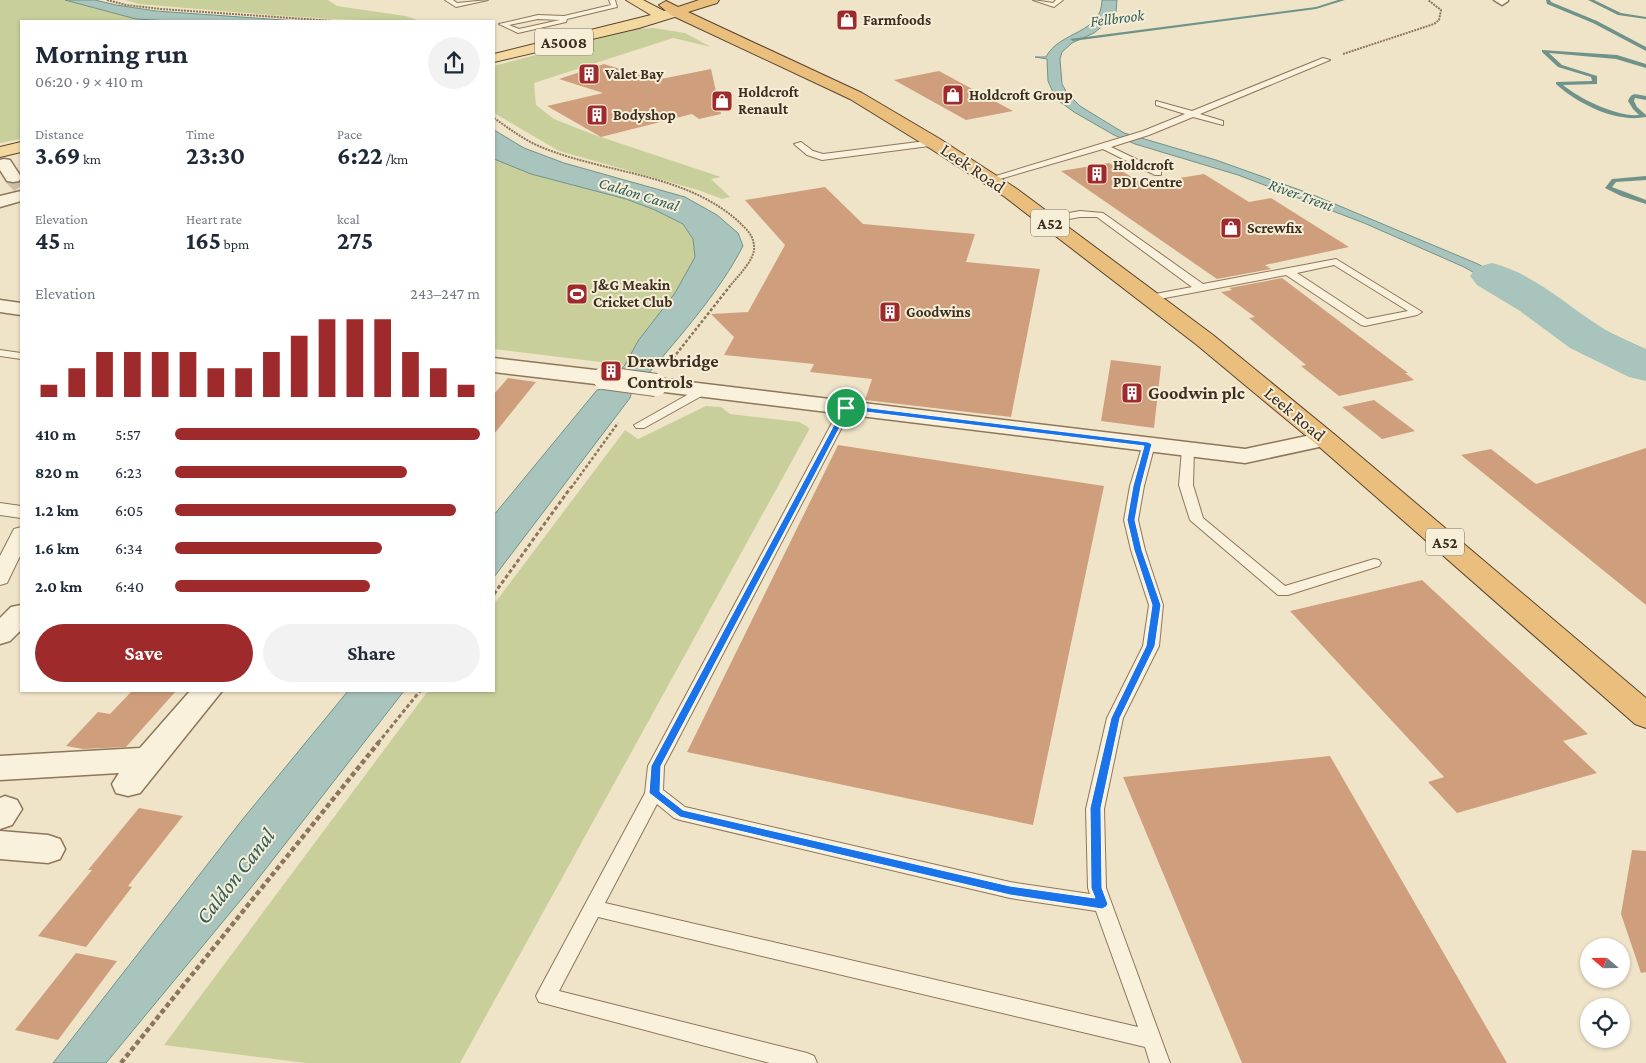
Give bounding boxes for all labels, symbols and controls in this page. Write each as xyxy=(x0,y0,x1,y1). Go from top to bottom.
water label: Fellbrook xyxy=(1089,6,1146,30)
shop icon: Farmfoods xyxy=(835,8,859,32)
place label: Farmfoods xyxy=(863,12,931,28)
road number: A5008 xyxy=(535,28,593,56)
button: share xyxy=(428,37,480,89)
text: Morning run xyxy=(35,38,188,69)
building icon: Valet Bay xyxy=(577,62,601,86)
place label: Valet Bay xyxy=(604,66,664,82)
text: 06:20 · 9 × 410 m xyxy=(35,73,143,90)
shop icon: Holdcroft Group xyxy=(941,83,965,107)
place label: Holdcroft Renault xyxy=(738,84,800,117)
place label: Holdcroft Group xyxy=(969,87,1073,103)
shop icon: Holdcroft Renault xyxy=(710,89,734,113)
building icon: Bodyshop xyxy=(585,103,609,127)
place label: Bodyshop xyxy=(613,107,676,123)
text: Distance xyxy=(35,126,84,142)
text: Time xyxy=(186,126,215,142)
text: Pace xyxy=(337,126,362,142)
street label: Leek Road xyxy=(937,139,1009,197)
text: 3.69 xyxy=(35,142,80,169)
text: 23:30 xyxy=(186,142,245,169)
text: 6:22 xyxy=(337,142,383,169)
text: km xyxy=(80,151,101,167)
text: /km xyxy=(383,151,408,167)
place label: Holdcroft PDI Centre xyxy=(1113,157,1182,190)
building icon: Holdcroft PDI Centre xyxy=(1085,162,1109,186)
water label: Caldon Canal xyxy=(597,174,682,215)
water label: River Trent xyxy=(1267,176,1336,215)
road number: A52 xyxy=(1031,210,1069,237)
text: Elevation xyxy=(35,211,88,227)
text: Heart rate xyxy=(186,211,242,227)
text: kcal xyxy=(337,211,360,227)
shop icon: Screwfix xyxy=(1219,216,1243,240)
place label: Screwfix xyxy=(1247,220,1303,236)
text: 45 xyxy=(35,227,61,254)
text: 165 xyxy=(186,227,221,254)
text: 275 xyxy=(337,227,373,254)
text: m xyxy=(61,236,75,252)
text: bpm xyxy=(221,236,249,252)
place label: J&G Meakin Cricket Club xyxy=(591,277,673,310)
sports icon: J&G Meakin Cricket Club xyxy=(565,282,589,306)
text: Elevation xyxy=(35,285,96,302)
text: 243–247 m xyxy=(410,285,480,302)
building icon: Goodwins xyxy=(878,300,902,324)
place label: Goodwins xyxy=(906,304,971,320)
place label: Drawbridge Controls xyxy=(627,351,719,392)
building icon: Drawbridge Controls xyxy=(599,359,623,383)
building icon: Goodwin plc xyxy=(1120,381,1144,405)
place label: Goodwin plc xyxy=(1148,383,1245,403)
street label: Leek Road xyxy=(1261,383,1330,446)
pin xyxy=(825,387,867,429)
icon: arrive xyxy=(832,394,860,422)
text: 410 m xyxy=(35,426,76,443)
text: 5:57 xyxy=(115,426,141,443)
text: 820 m xyxy=(35,464,79,481)
text: 6:23 xyxy=(115,464,142,481)
text: 1.2 km xyxy=(35,502,79,519)
text: 6:05 xyxy=(115,502,143,519)
road number: A52 xyxy=(1426,528,1464,556)
text: 1.6 km xyxy=(35,540,79,557)
text: 6:34 xyxy=(115,540,143,557)
text: 2.0 km xyxy=(35,578,82,595)
text: 6:40 xyxy=(115,578,144,595)
button: Save xyxy=(35,624,253,682)
button: Share xyxy=(263,624,480,682)
water label: Caldon Canal xyxy=(190,823,280,928)
north arrow xyxy=(1580,938,1630,988)
map controls xyxy=(1580,938,1630,1048)
button: locate xyxy=(1580,998,1630,1048)

